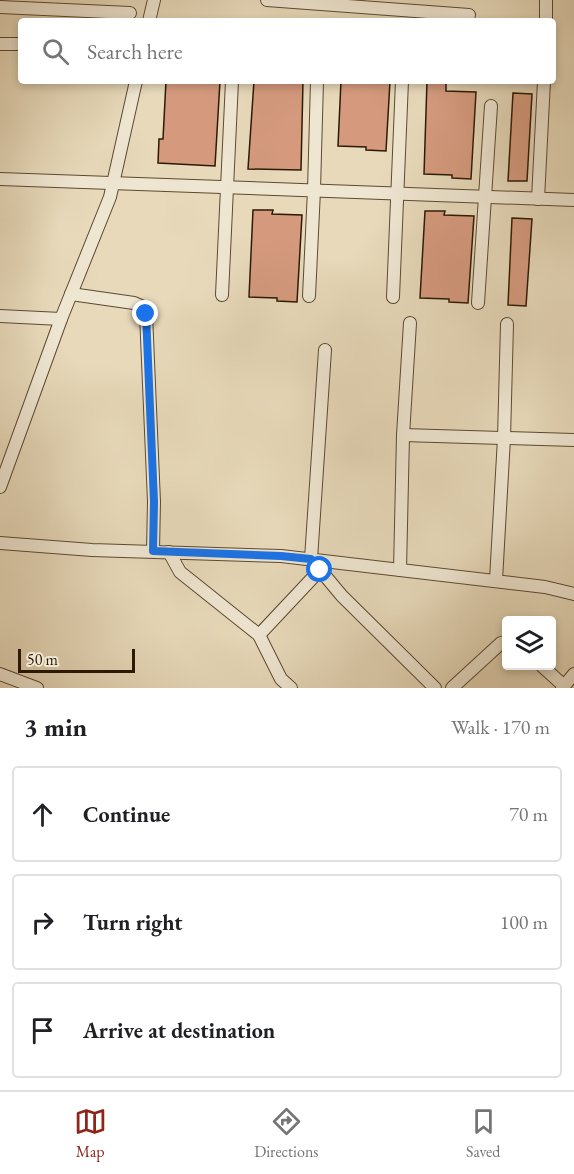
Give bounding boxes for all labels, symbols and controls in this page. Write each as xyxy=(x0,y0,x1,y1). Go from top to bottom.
search box xyxy=(18,18,556,84)
icon: search xyxy=(39,35,72,68)
text: Search here xyxy=(87,37,182,66)
route end xyxy=(132,300,158,326)
route start xyxy=(306,556,332,582)
map controls xyxy=(502,616,556,670)
button: layers xyxy=(502,616,556,670)
scale bar xyxy=(18,646,135,674)
text: 50 m xyxy=(27,649,58,670)
text: 3 min xyxy=(24,710,87,744)
text: Walk · 170 m xyxy=(451,714,550,740)
icon: ahead xyxy=(26,798,59,831)
text: Continue xyxy=(83,800,170,829)
text: 70 m xyxy=(509,801,548,827)
icon: right xyxy=(26,906,59,939)
text: Turn right xyxy=(83,908,182,937)
text: 100 m xyxy=(500,909,548,935)
icon: arrive xyxy=(26,1014,59,1047)
text: Arrive at destination xyxy=(83,1016,275,1045)
tab: Map xyxy=(74,1105,107,1162)
tab: Directions xyxy=(254,1105,319,1162)
tab: Saved xyxy=(466,1105,500,1162)

